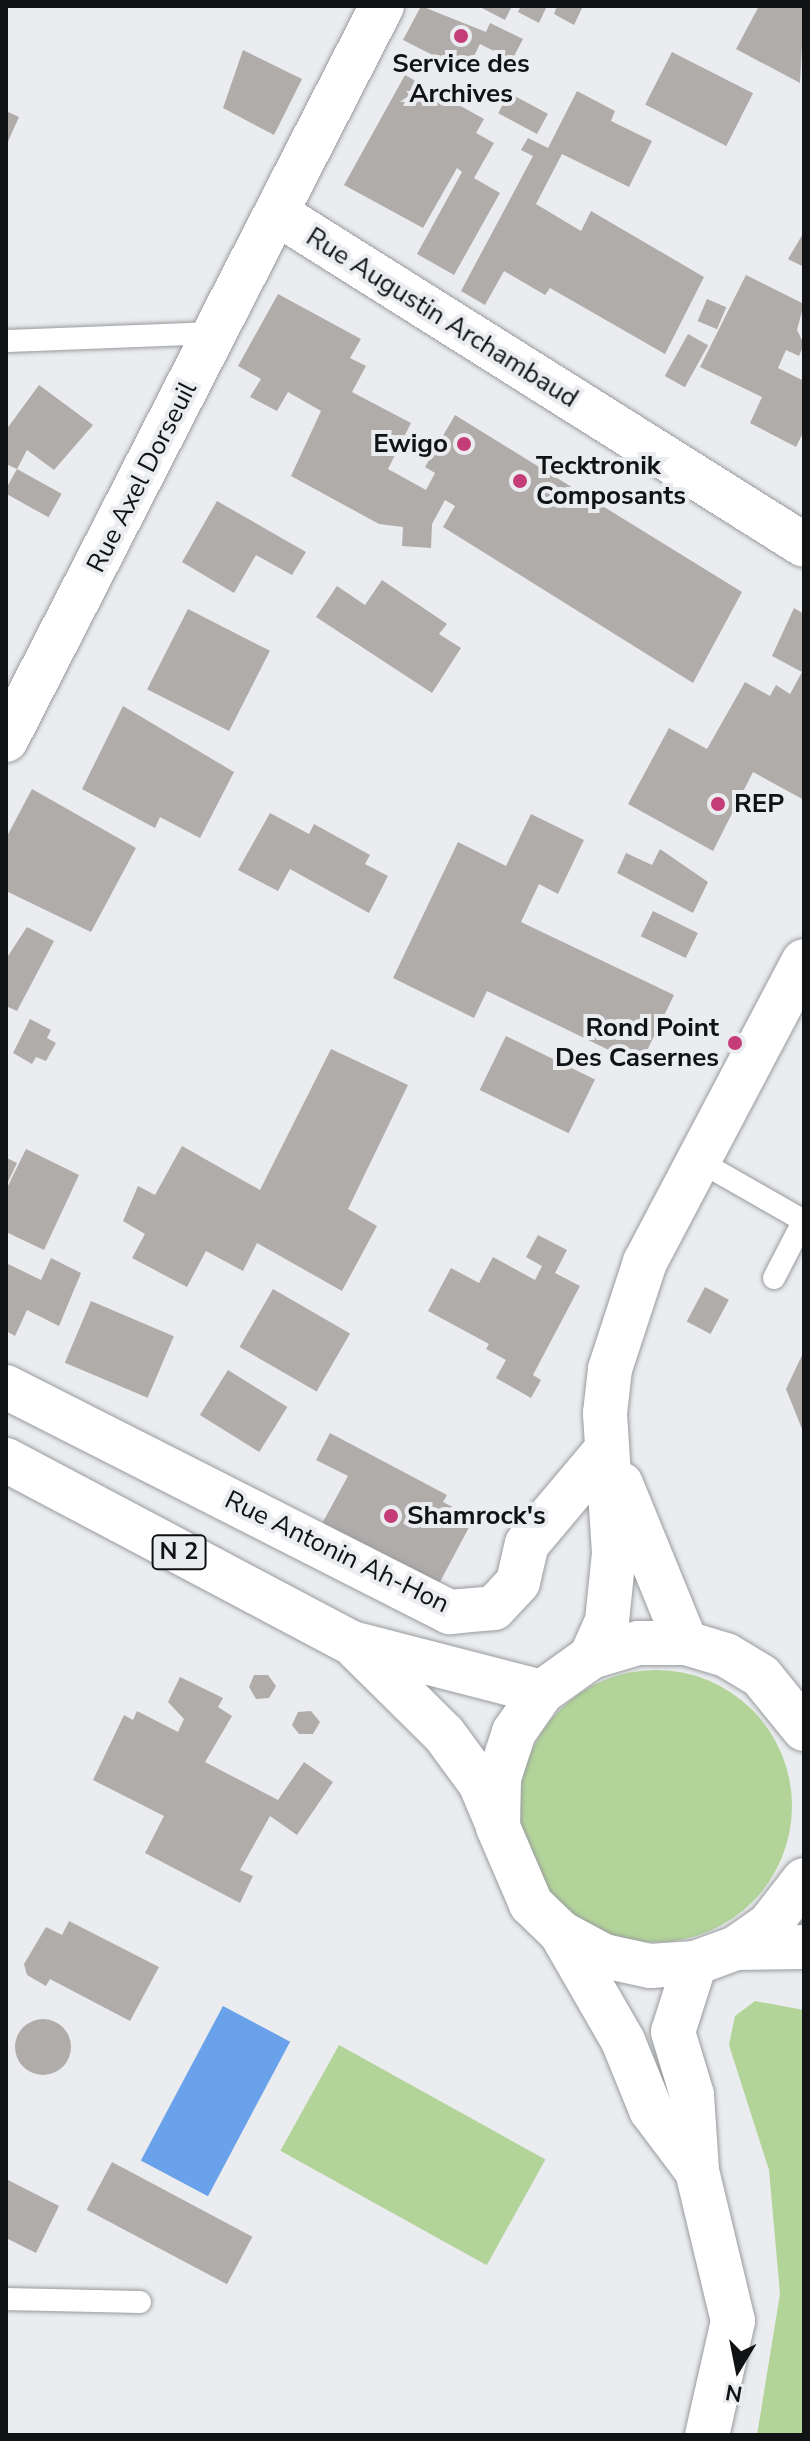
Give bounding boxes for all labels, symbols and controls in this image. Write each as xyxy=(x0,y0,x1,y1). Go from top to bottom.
marker: Service des Archives xyxy=(452,27,470,45)
place label: Service des Archives xyxy=(392,48,530,110)
street label: Rue Augustin Archambaud xyxy=(300,221,584,415)
street label: Rue Axel Dorseuil xyxy=(80,376,204,578)
place label: Ewigo xyxy=(373,428,448,460)
marker: Ewigo xyxy=(455,435,473,453)
place label: Tecktronik Composants xyxy=(536,450,686,512)
marker: Tecktronik Composants xyxy=(511,472,529,490)
place label: REP xyxy=(734,788,784,820)
marker: REP xyxy=(709,795,727,813)
place label: Rond Point Des Casernes xyxy=(555,1012,719,1074)
marker: Rond Point Des Casernes xyxy=(726,1034,744,1052)
street label: Rue Antonin Ah-Hon xyxy=(220,1484,454,1620)
place label: Shamrock's xyxy=(407,1500,546,1532)
marker: Shamrock's xyxy=(382,1507,400,1525)
road number: N 2 xyxy=(151,1532,207,1572)
north arrow xyxy=(698,2329,778,2409)
text: N xyxy=(723,2376,745,2409)

